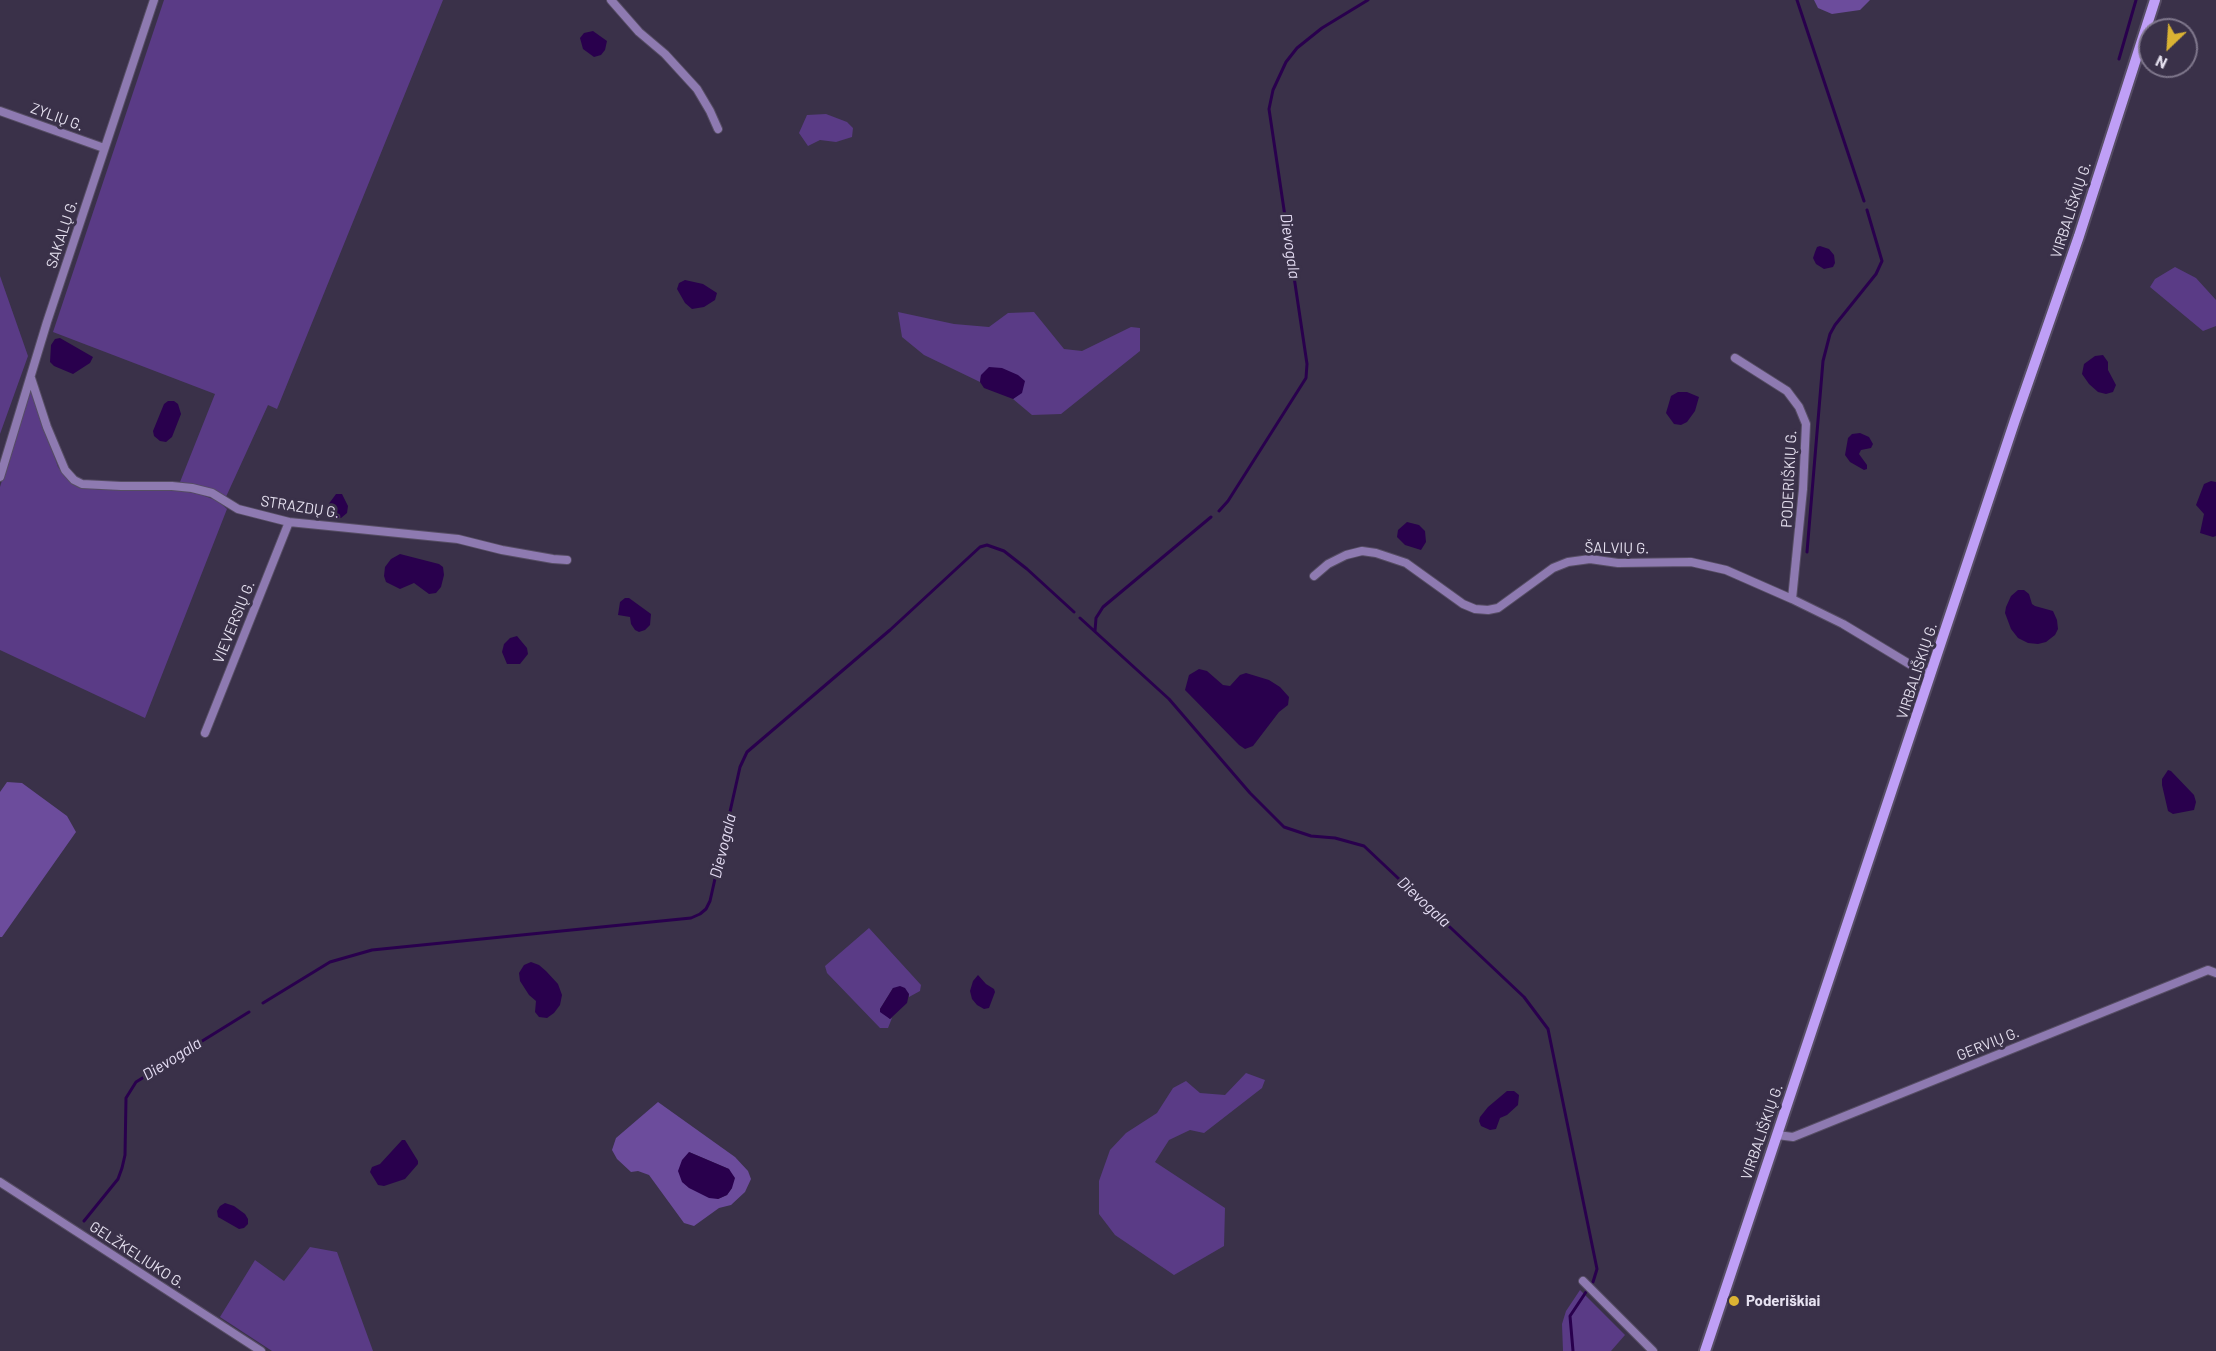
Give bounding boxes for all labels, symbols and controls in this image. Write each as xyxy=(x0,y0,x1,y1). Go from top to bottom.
north arrow xyxy=(2138,18,2198,78)
text: N xyxy=(2152,52,2170,74)
street label: ZYLIŲ G. xyxy=(28,99,86,135)
street label: VIRBALIŠKIŲ G. xyxy=(2047,160,2095,260)
street label: SAKALŲ G. xyxy=(42,197,82,271)
water label: Dievogala xyxy=(1276,212,1304,280)
street label: PODERIŠKIŲ G. xyxy=(1777,430,1801,528)
street label: STRAZDŲ G. xyxy=(259,492,341,522)
street label: ŠALVIŲ G. xyxy=(1585,538,1649,558)
street label: VIEVERSIŲ G. xyxy=(209,578,259,666)
street label: VIRBALIŠKIŲ G. xyxy=(1893,621,1941,721)
water label: Dievogala xyxy=(706,812,740,880)
water label: Dievogala xyxy=(1393,872,1455,932)
street label: GERVIŲ G. xyxy=(1954,1023,2022,1065)
water label: Dievogala xyxy=(139,1033,205,1085)
street label: VIRBALIŠKIŲ G. xyxy=(1737,1082,1787,1182)
street label: GELŽKELIUKO G. xyxy=(86,1218,188,1292)
place label: Poderiškiai xyxy=(1746,1292,1820,1310)
marker: Poderiškiai xyxy=(1727,1294,1741,1308)

